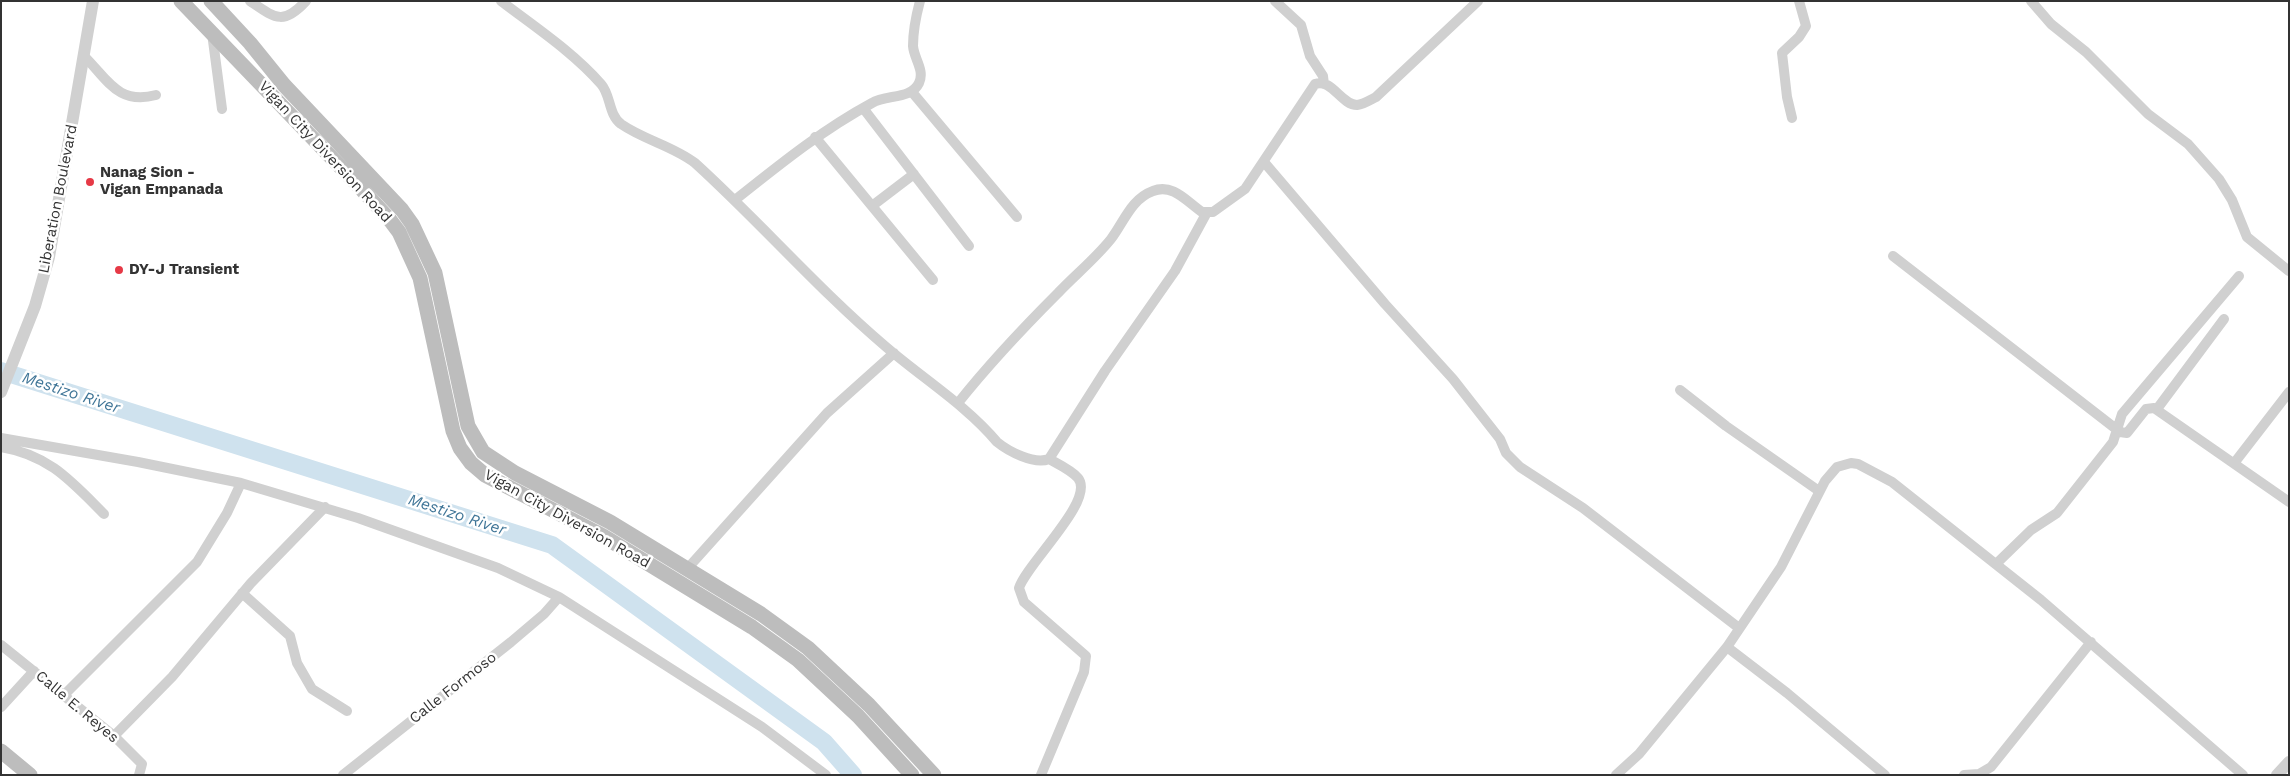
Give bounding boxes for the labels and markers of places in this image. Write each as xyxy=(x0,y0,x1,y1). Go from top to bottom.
place label: Nanag Sion - Vigan Empanada xyxy=(100,164,223,199)
marker: Nanag Sion - Vigan Empanada xyxy=(84,176,96,188)
place label: DY-J Transient xyxy=(129,261,239,279)
marker: DY-J Transient xyxy=(113,264,125,276)

